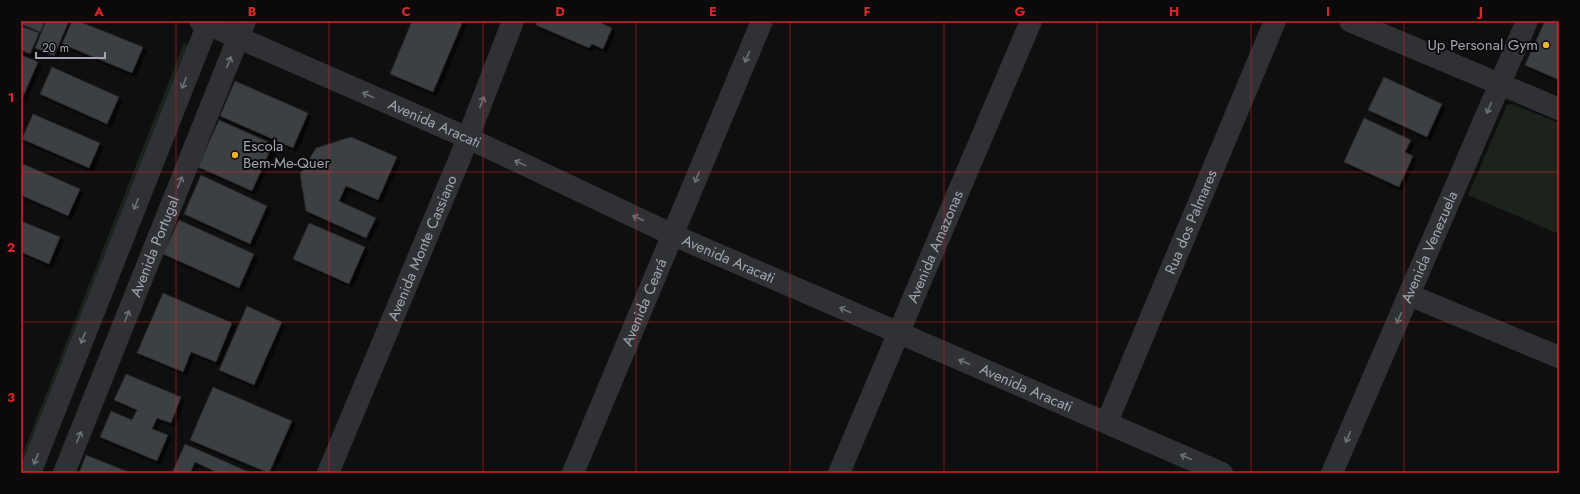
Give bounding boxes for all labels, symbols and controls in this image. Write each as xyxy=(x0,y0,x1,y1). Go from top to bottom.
text: A xyxy=(93,2,104,21)
text: B xyxy=(248,2,257,21)
text: C xyxy=(401,2,411,21)
text: D xyxy=(555,2,565,21)
text: E xyxy=(709,2,717,21)
text: F xyxy=(863,2,871,21)
text: G xyxy=(1015,2,1026,21)
text: H xyxy=(1169,2,1179,21)
text: I xyxy=(1326,2,1330,21)
text: J xyxy=(1476,2,1483,21)
scale bar xyxy=(36,34,105,60)
place label: Up Personal Gym xyxy=(1427,34,1538,56)
text: 20 m xyxy=(42,39,69,57)
marker: Up Personal Gym xyxy=(1541,40,1551,50)
one-way arrow xyxy=(743,51,750,63)
one-way arrow xyxy=(226,56,234,68)
one-way arrow xyxy=(180,77,188,89)
text: 1 xyxy=(8,88,14,107)
one-way arrow xyxy=(362,91,374,98)
street label: Avenida Aracati xyxy=(385,93,485,154)
one-way arrow xyxy=(479,97,486,109)
one-way arrow xyxy=(1485,102,1492,114)
place label: Escola Bem-Me-Quer xyxy=(243,135,330,174)
marker: Escola Bem-Me-Quer xyxy=(230,150,240,160)
one-way arrow xyxy=(514,159,526,166)
street label: Rua dos Palmares xyxy=(1159,166,1223,277)
one-way arrow xyxy=(693,171,700,183)
street label: Avenida Monte Cassiano xyxy=(382,172,463,324)
one-way arrow xyxy=(177,177,185,189)
street label: Avenida Amazonas xyxy=(902,187,969,306)
street label: Avenida Venezuela xyxy=(1396,188,1463,307)
street label: Avenida Portugal xyxy=(125,193,185,300)
one-way arrow xyxy=(132,198,140,210)
one-way arrow xyxy=(632,214,644,221)
street label: Avenida Aracati xyxy=(679,229,779,289)
text: 2 xyxy=(7,238,15,257)
street label: Avenida Ceará xyxy=(616,255,672,349)
one-way arrow xyxy=(839,306,851,313)
one-way arrow xyxy=(123,310,131,322)
one-way arrow xyxy=(1395,311,1402,323)
one-way arrow xyxy=(79,332,87,344)
one-way arrow xyxy=(958,357,970,365)
street label: Avenida Aracati xyxy=(976,358,1076,418)
text: 3 xyxy=(7,388,15,407)
one-way arrow xyxy=(75,431,83,443)
one-way arrow xyxy=(1343,431,1351,443)
one-way arrow xyxy=(31,453,39,465)
one-way arrow xyxy=(1181,453,1193,461)

